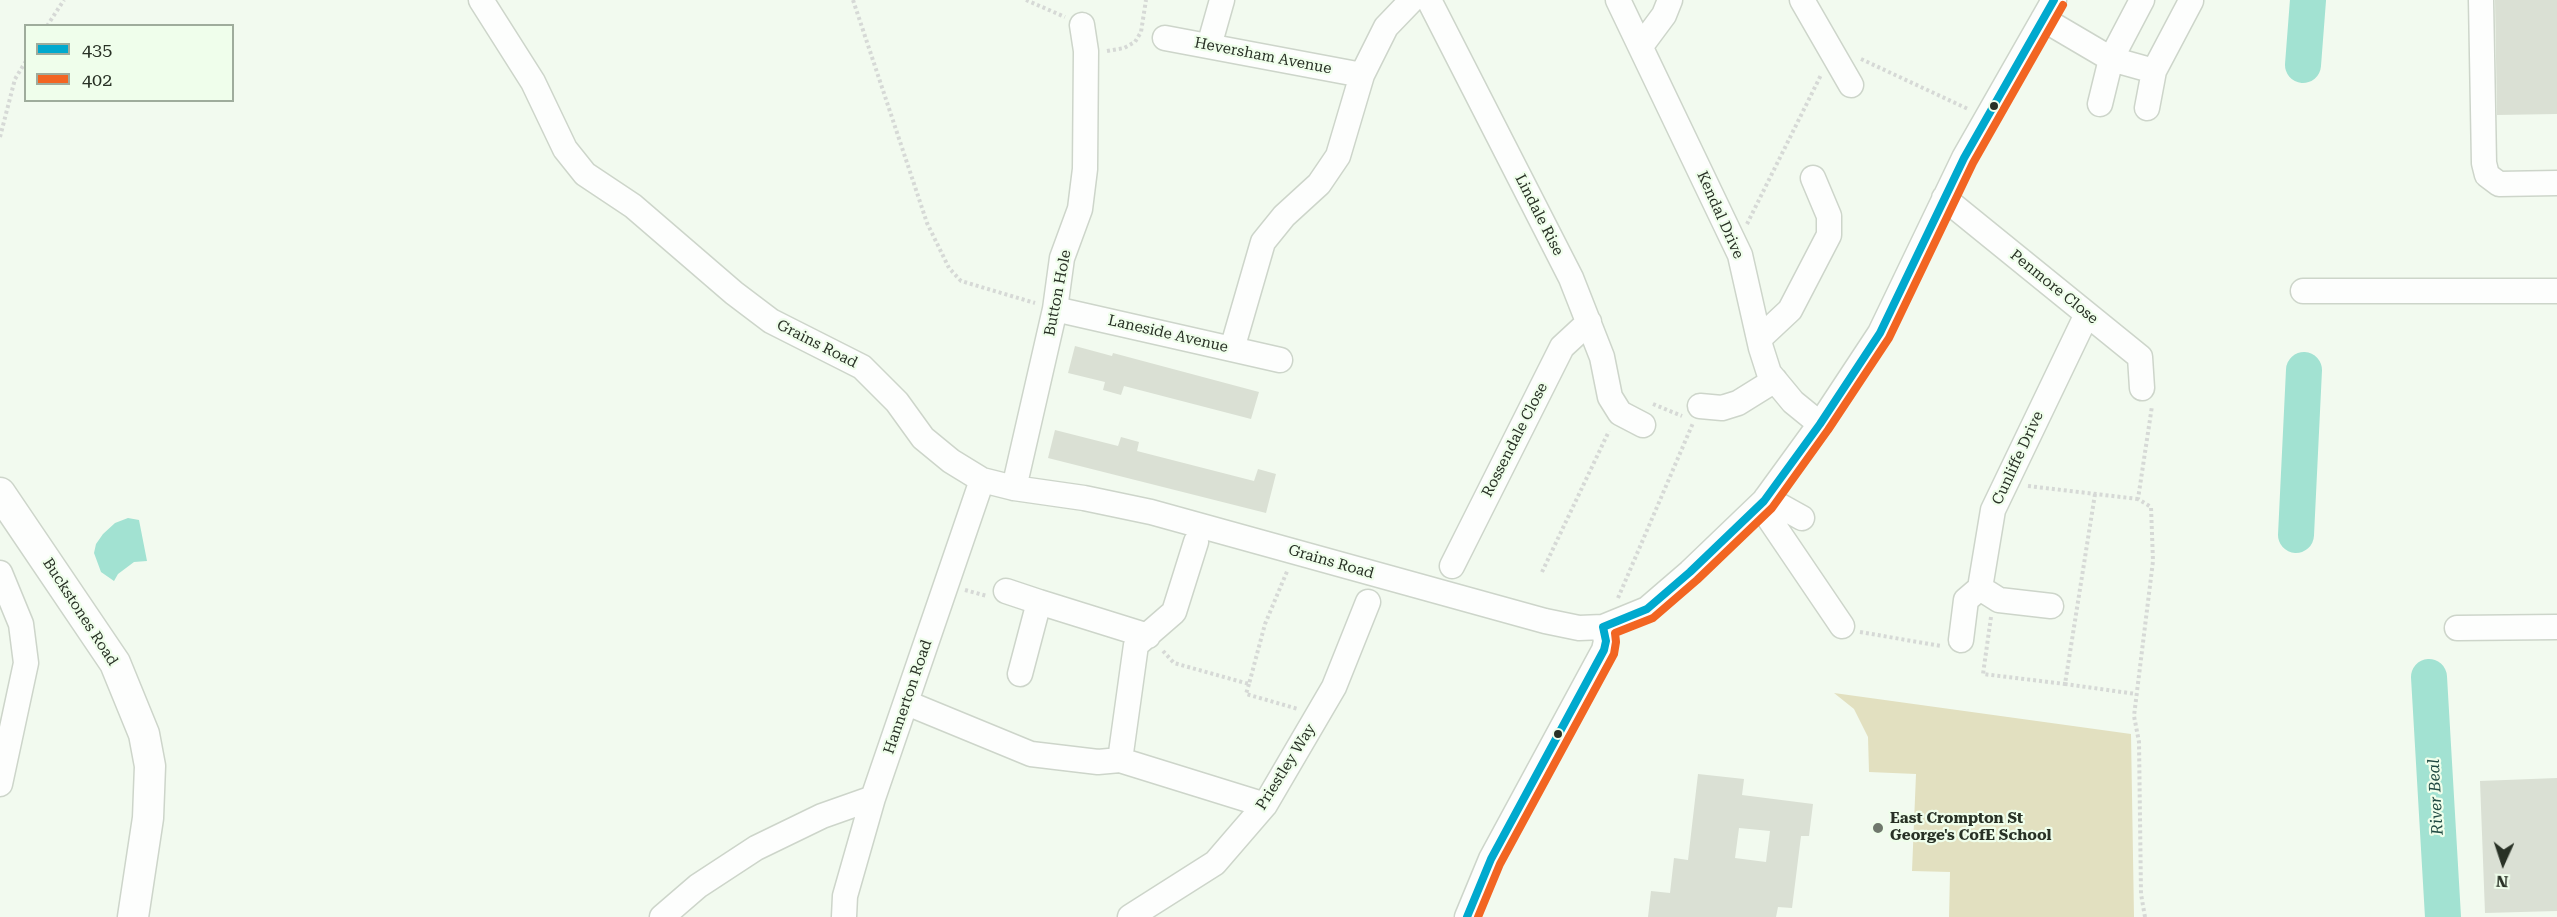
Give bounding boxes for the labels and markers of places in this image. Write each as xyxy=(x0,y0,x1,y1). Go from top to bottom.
unlabelled marker xyxy=(1988,100,2000,112)
unlabelled marker xyxy=(1552,728,1564,740)
place label: East Crompton St George's CofE School xyxy=(1890,810,2052,845)
marker: East Crompton St George's CofE School xyxy=(1871,821,1885,835)

